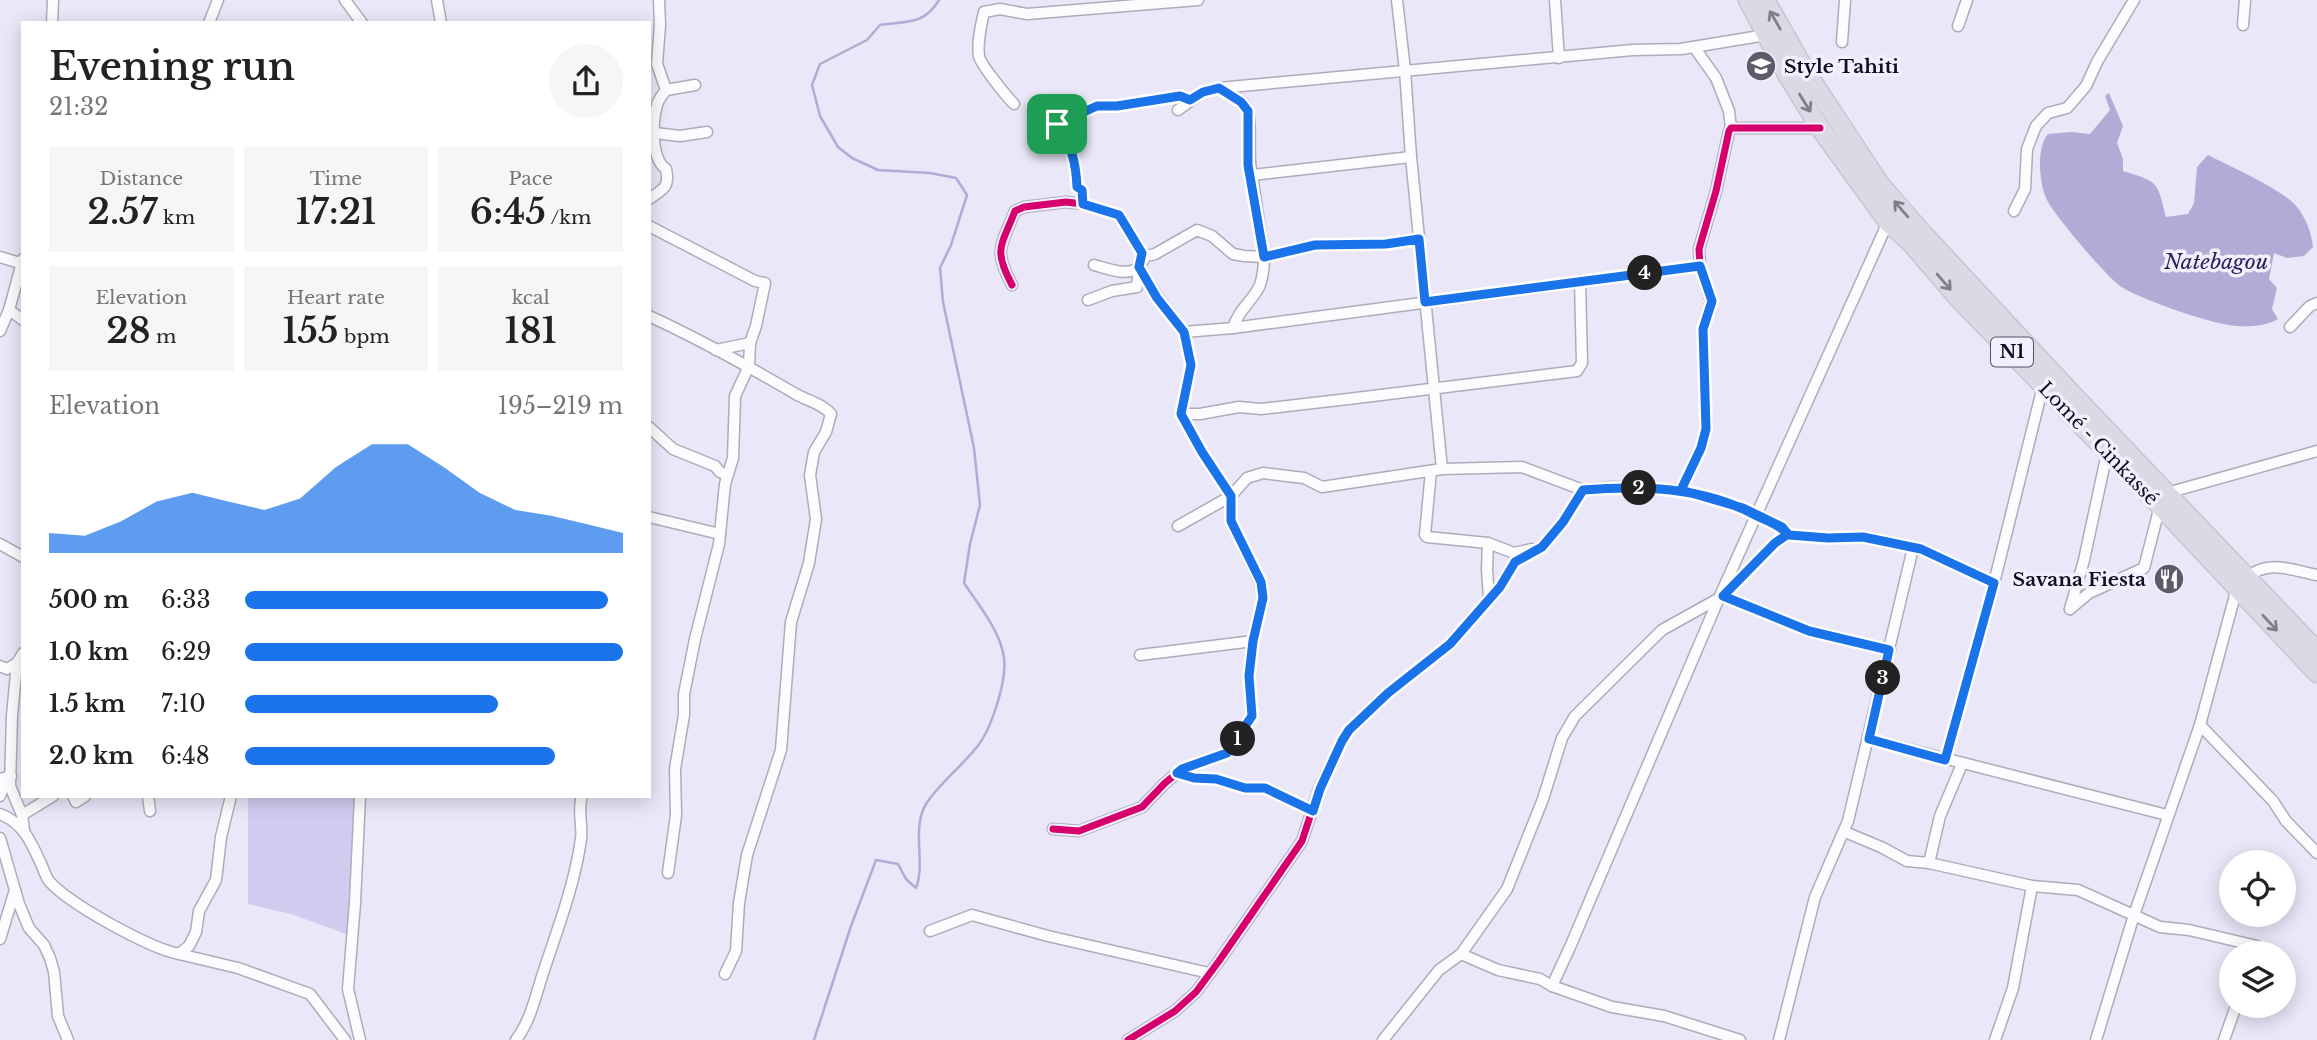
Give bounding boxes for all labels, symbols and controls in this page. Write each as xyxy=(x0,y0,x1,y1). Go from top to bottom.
one-way arrow xyxy=(1768,10,1782,30)
text: Evening run xyxy=(49,43,295,90)
button: share xyxy=(549,44,623,118)
school or university icon: Style Tahiti xyxy=(1744,49,1778,83)
place label: Style Tahiti xyxy=(1784,55,1899,78)
one-way arrow xyxy=(1798,92,1812,112)
text: 21:32 xyxy=(49,93,108,121)
pin xyxy=(1027,94,1087,154)
icon: arrive xyxy=(1038,105,1076,143)
text: Distance xyxy=(99,167,183,190)
text: Time xyxy=(310,167,362,190)
text: Pace xyxy=(508,167,553,190)
text: 2.57 xyxy=(88,190,158,233)
text: 17:21 xyxy=(295,190,376,233)
text: 6:45 xyxy=(470,190,546,233)
one-way arrow xyxy=(1893,200,1909,218)
text: km xyxy=(158,206,195,229)
text: /km xyxy=(546,206,591,229)
water label: Natebagou xyxy=(2163,249,2268,275)
pin: 4 xyxy=(1628,256,1662,290)
text: 4 xyxy=(1638,261,1651,284)
one-way arrow xyxy=(1936,272,1952,290)
text: Elevation xyxy=(95,286,187,309)
text: Heart rate xyxy=(287,286,385,309)
text: kcal xyxy=(512,286,550,309)
text: 28 xyxy=(106,309,151,352)
text: 155 xyxy=(282,309,339,352)
text: 181 xyxy=(504,309,557,352)
text: m xyxy=(151,325,176,348)
text: bpm xyxy=(339,325,390,348)
road number: N1 xyxy=(1991,338,2033,366)
street label: Lomé - Cinkassé xyxy=(2034,377,2163,510)
text: Elevation xyxy=(49,392,160,420)
text: 195–219 m xyxy=(498,392,623,420)
pin: 2 xyxy=(1622,470,1656,505)
text: 2 xyxy=(1632,476,1645,499)
restaurant icon: Savana Fiesta xyxy=(2152,562,2186,596)
place label: Savana Fiesta xyxy=(2013,568,2146,591)
text: 500 m xyxy=(49,586,129,614)
text: 6:33 xyxy=(161,586,211,614)
one-way arrow xyxy=(2262,614,2278,632)
text: 1.0 km xyxy=(49,638,129,666)
text: 6:29 xyxy=(161,638,211,666)
pin: 3 xyxy=(1866,660,1900,696)
text: 3 xyxy=(1876,666,1889,689)
text: 1.5 km xyxy=(49,690,126,718)
text: 7:10 xyxy=(161,690,206,718)
pin: 1 xyxy=(1220,722,1256,756)
text: 1 xyxy=(1233,727,1242,750)
text: 2.0 km xyxy=(49,742,134,770)
text: 6:48 xyxy=(161,742,210,770)
map controls xyxy=(2219,850,2296,1018)
button: locate xyxy=(2219,850,2296,927)
button: layers xyxy=(2219,941,2296,1018)

